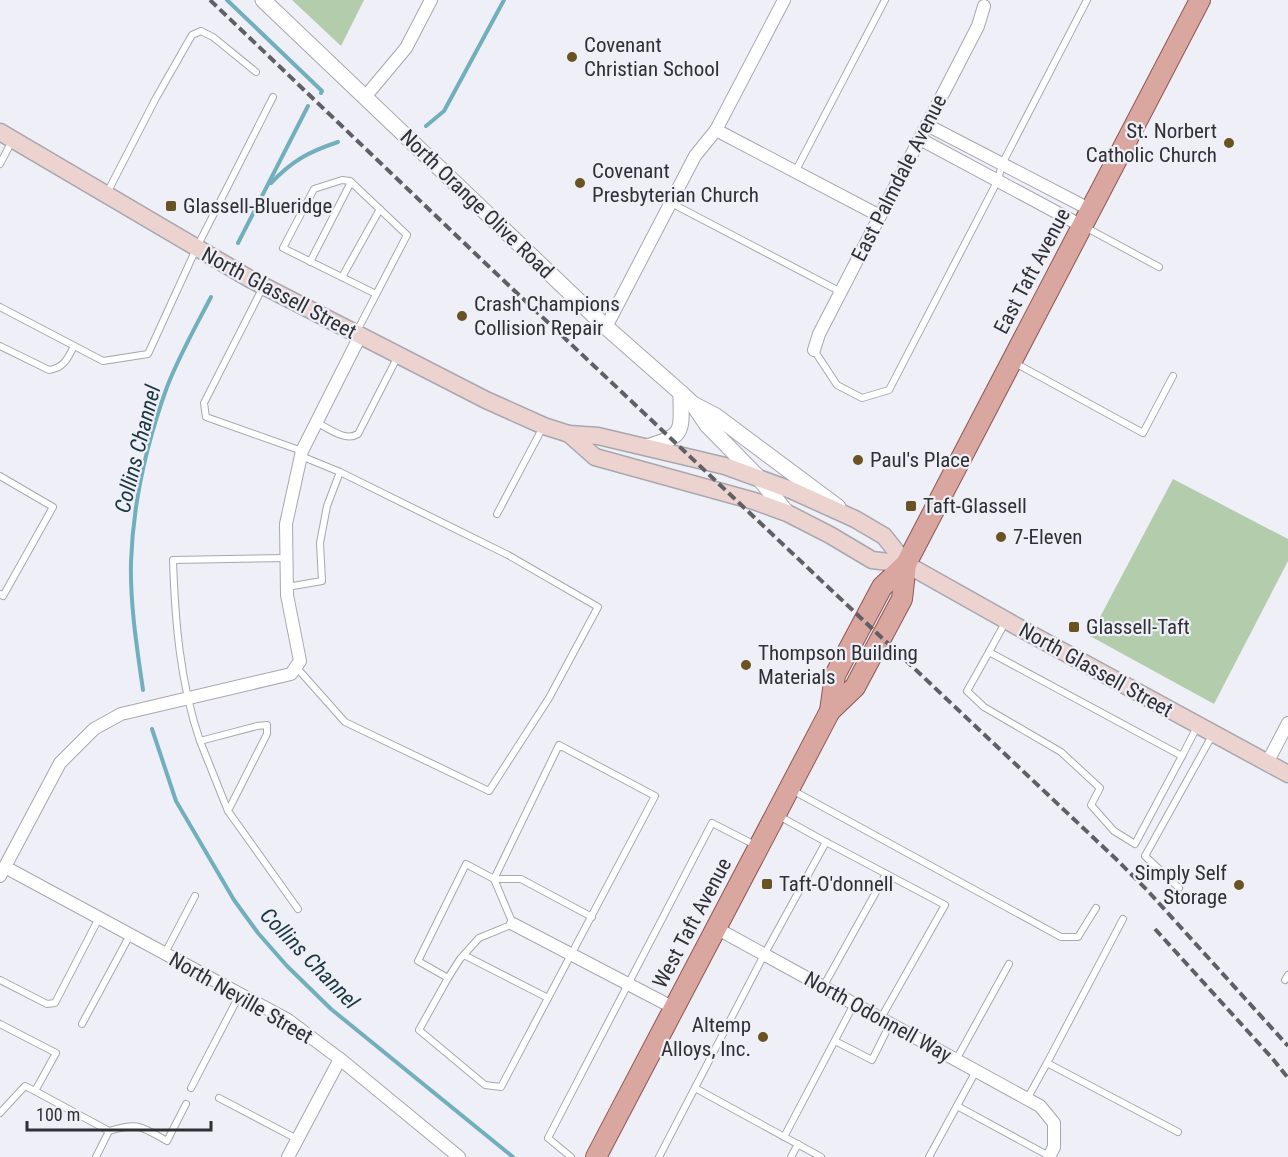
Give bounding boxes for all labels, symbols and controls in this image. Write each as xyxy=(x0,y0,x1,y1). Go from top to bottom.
place label: Covenant Christian School xyxy=(584,33,720,81)
marker: Covenant Christian School xyxy=(565,50,579,64)
street label: East Palmdale Avenue xyxy=(847,91,951,265)
place label: St. Norbert Catholic Church xyxy=(1086,119,1217,167)
street label: North Orange Olive Road xyxy=(395,125,559,283)
marker: St. Norbert Catholic Church xyxy=(1222,136,1236,150)
place label: Covenant Presbyterian Church xyxy=(592,159,759,207)
marker: Covenant Presbyterian Church xyxy=(573,176,587,190)
place label: Glassell-Blueridge xyxy=(183,194,332,218)
marker: Glassell-Blueridge xyxy=(164,199,178,213)
street label: East Taft Avenue xyxy=(989,204,1075,338)
street label: North Glassell Street xyxy=(198,242,360,344)
place label: Crash Champions Collision Repair xyxy=(474,292,620,340)
marker: Crash Champions Collision Repair xyxy=(455,309,469,323)
water label: Collins Channel xyxy=(110,382,166,516)
place label: Paul's Place xyxy=(870,448,970,472)
marker: Paul's Place xyxy=(851,453,865,467)
place label: Taft-Glassell xyxy=(923,494,1027,518)
marker: Taft-Glassell xyxy=(904,499,918,513)
place label: 7-Eleven xyxy=(1013,525,1082,549)
marker: 7-Eleven xyxy=(994,530,1008,544)
place label: Glassell-Taft xyxy=(1086,615,1190,639)
street label: North Glassell Street xyxy=(1015,618,1177,722)
marker: Glassell-Taft xyxy=(1067,620,1081,634)
place label: Thompson Building Materials xyxy=(758,641,918,689)
marker: Thompson Building Materials xyxy=(739,658,753,672)
street label: West Taft Avenue xyxy=(648,854,736,992)
place label: Simply Self Storage xyxy=(1135,861,1227,909)
place label: Taft-O'donnell xyxy=(779,872,893,896)
marker: Taft-O'donnell xyxy=(760,877,774,891)
marker: Simply Self Storage xyxy=(1232,878,1246,892)
water label: Collins Channel xyxy=(255,903,365,1015)
street label: North Neville Street xyxy=(165,947,317,1049)
street label: North Odonnell Way xyxy=(800,967,956,1067)
place label: Altemp Alloys, Inc. xyxy=(661,1013,751,1061)
marker: Altemp Alloys, Inc. xyxy=(756,1030,770,1044)
scale bar xyxy=(27,1094,212,1132)
text: 100 m xyxy=(36,1104,80,1125)

